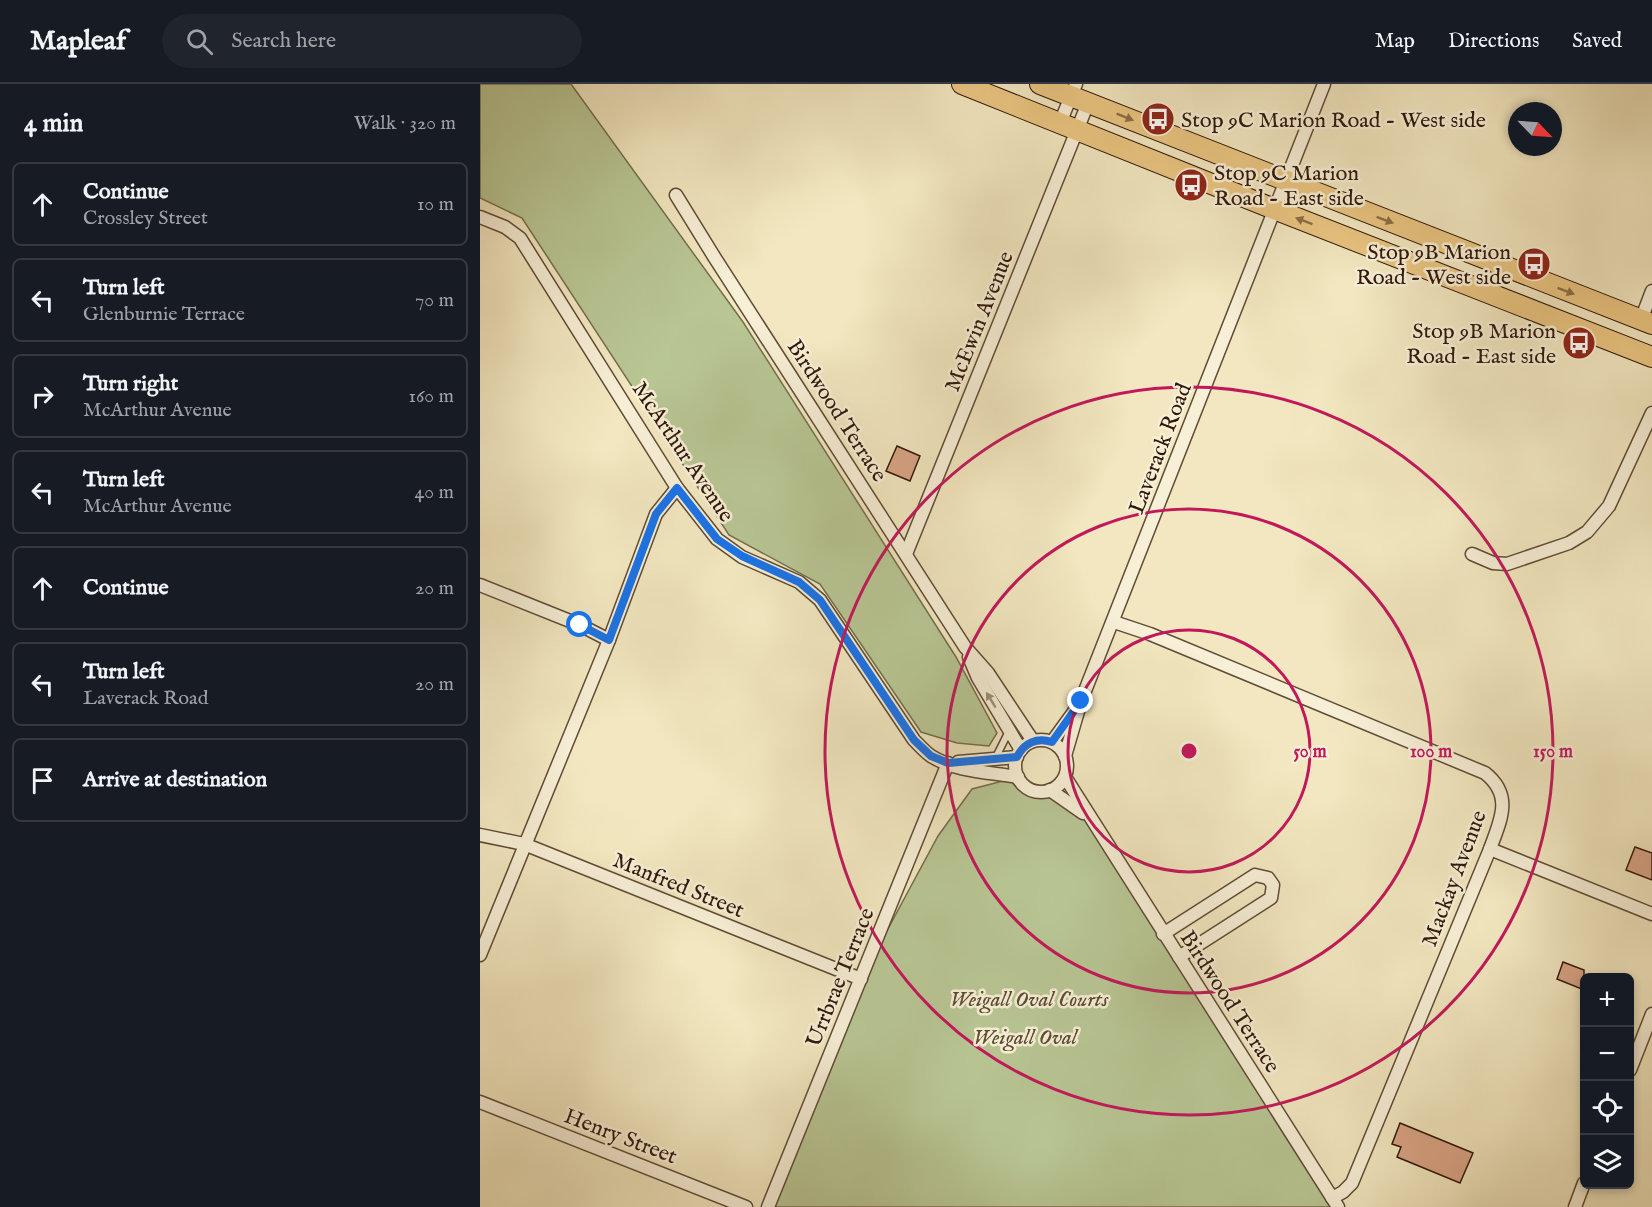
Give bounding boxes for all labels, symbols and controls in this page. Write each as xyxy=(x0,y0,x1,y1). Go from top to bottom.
search box xyxy=(162,14,582,68)
text: Mapleaf xyxy=(30,24,126,59)
icon: search xyxy=(183,25,216,58)
text: Search here xyxy=(231,27,336,55)
text: Map xyxy=(1375,28,1415,55)
text: Directions xyxy=(1448,28,1539,55)
text: Saved xyxy=(1572,28,1622,55)
bus stop icon: Stop 9C Marion Road - West side xyxy=(1140,101,1176,137)
north arrow xyxy=(1508,102,1562,156)
text: 4 min xyxy=(24,107,83,140)
place label: Stop 9C Marion Road - West side xyxy=(1181,107,1486,135)
text: Walk · 320 m xyxy=(354,111,456,136)
one-way arrow xyxy=(1117,113,1135,123)
place label: Stop 9C Marion Road - East side xyxy=(1214,160,1364,213)
bus stop icon: Stop 9C Marion Road - East side xyxy=(1173,167,1209,203)
text: Continue xyxy=(83,178,169,206)
icon: ahead xyxy=(26,188,59,221)
text: 10 m xyxy=(417,192,454,217)
text: Crossley Street xyxy=(83,206,208,231)
one-way arrow xyxy=(1295,216,1313,225)
one-way arrow xyxy=(1376,216,1394,225)
place label: Stop 9B Marion Road - West side xyxy=(1356,239,1511,292)
bus stop icon: Stop 9B Marion Road - West side xyxy=(1516,246,1552,282)
street label: McEwin Avenue xyxy=(939,247,1021,396)
text: Turn left xyxy=(83,274,165,302)
icon: left xyxy=(26,284,59,317)
one-way arrow xyxy=(1558,286,1576,296)
text: 70 m xyxy=(415,288,454,313)
text: Glenburnie Terrace xyxy=(83,302,245,327)
place label: Stop 9B Marion Road - East side xyxy=(1406,318,1556,371)
bus stop icon: Stop 9B Marion Road - East side xyxy=(1561,325,1597,361)
street label: Birdwood Terrace xyxy=(780,335,893,487)
text: Turn right xyxy=(83,370,178,398)
street label: McArthur Avenue xyxy=(625,376,740,528)
street label: Laverack Road xyxy=(1123,379,1199,518)
icon: right xyxy=(26,380,59,413)
text: 160 m xyxy=(408,384,454,409)
text: McArthur Avenue xyxy=(83,398,232,423)
text: Turn left xyxy=(83,466,165,494)
icon: left xyxy=(26,476,59,509)
text: 40 m xyxy=(415,480,454,505)
text: McArthur Avenue xyxy=(83,494,232,519)
icon: ahead xyxy=(26,572,59,605)
text: Continue xyxy=(83,574,169,602)
text: 20 m xyxy=(415,576,454,601)
route start xyxy=(566,611,592,637)
text: Turn left xyxy=(83,658,165,686)
icon: left xyxy=(26,668,59,701)
text: 20 m xyxy=(415,672,454,697)
text: Laverack Road xyxy=(83,686,208,711)
route end xyxy=(1067,687,1093,713)
one-way arrow xyxy=(985,692,996,708)
centre of rings xyxy=(1179,741,1199,761)
text: 50 m xyxy=(1293,741,1327,764)
text: 100 m xyxy=(1410,741,1452,764)
text: 150 m xyxy=(1533,741,1573,764)
icon: arrive xyxy=(26,764,59,797)
text: Arrive at destination xyxy=(83,766,267,794)
street label: Mackay Avenue xyxy=(1416,807,1494,951)
street label: Manfred Street xyxy=(608,847,748,925)
street label: Urrbrae Terrace xyxy=(800,904,882,1052)
street label: Birdwood Terrace xyxy=(1173,926,1286,1078)
map controls xyxy=(1580,973,1634,1189)
button: + xyxy=(1580,973,1634,1027)
park label: Weigall Oval Courts xyxy=(950,986,1109,1014)
park label: Weigall Oval xyxy=(973,1024,1079,1052)
button: − xyxy=(1580,1027,1634,1081)
button: locate xyxy=(1580,1081,1634,1135)
street label: Henry Street xyxy=(560,1103,681,1171)
button: layers xyxy=(1580,1135,1634,1189)

